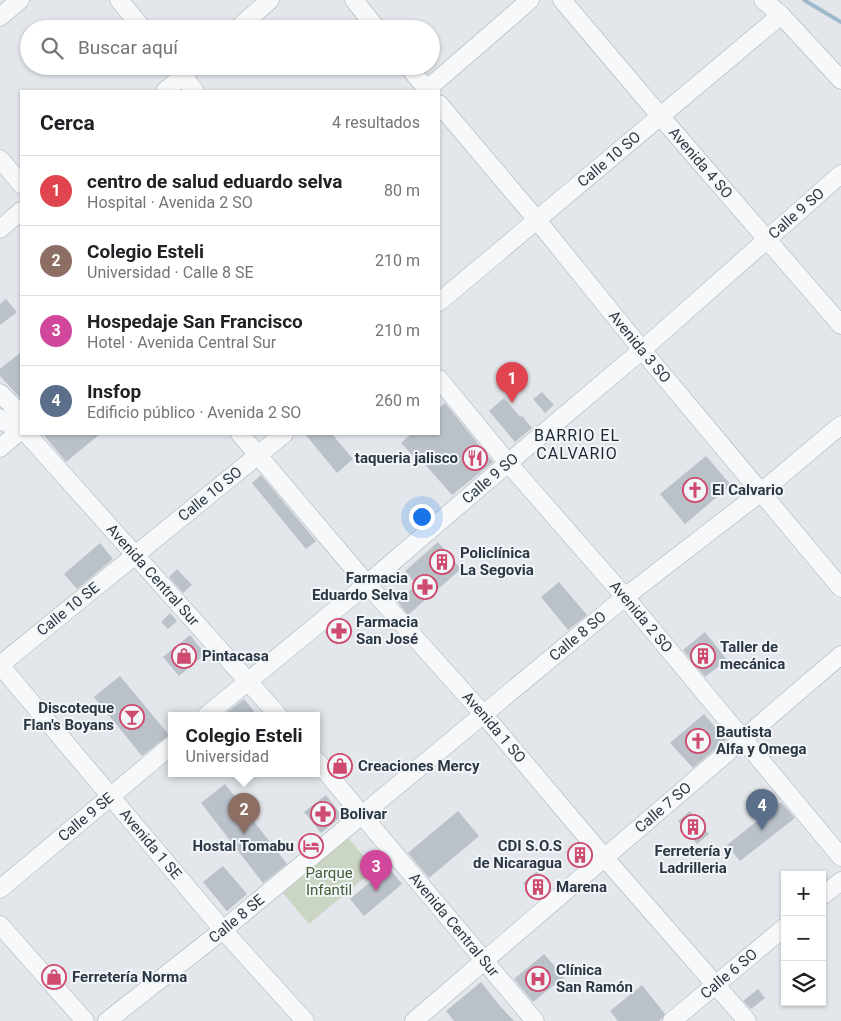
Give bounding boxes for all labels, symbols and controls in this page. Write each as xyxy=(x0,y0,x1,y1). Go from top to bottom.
search box xyxy=(20,20,440,75)
icon: search xyxy=(38,34,66,62)
text: Buscar aquí xyxy=(78,36,178,59)
text: Cerca xyxy=(40,111,95,135)
text: 4 resultados xyxy=(332,113,420,132)
street label: Avenida 4 SO xyxy=(665,124,736,202)
street label: Calle 10 SO xyxy=(574,128,644,191)
text: centro de salud eduardo selva xyxy=(87,170,342,193)
text: 1 xyxy=(51,181,61,200)
text: 80 m xyxy=(384,181,420,200)
street label: Calle 9 SO xyxy=(765,184,828,243)
text: Hospital · Avenida 2 SO xyxy=(87,193,253,212)
text: Colegio Esteli xyxy=(87,240,204,263)
text: 2 xyxy=(51,251,61,270)
text: 210 m xyxy=(375,251,420,270)
text: Universidad · Calle 8 SE xyxy=(87,263,254,282)
street label: Avenida 3 SO xyxy=(605,307,675,387)
text: Hospedaje San Francisco xyxy=(87,310,303,333)
text: 3 xyxy=(51,321,61,340)
text: 210 m xyxy=(375,321,420,340)
text: Hotel · Avenida Central Sur xyxy=(87,333,276,352)
pin: 1 xyxy=(496,362,528,403)
text: Insfop xyxy=(87,380,141,403)
text: 4 xyxy=(51,391,61,410)
text: 260 m xyxy=(375,391,420,410)
text: Edificio público · Avenida 2 SO xyxy=(87,403,301,422)
district label: BARRIO EL CALVARIO xyxy=(534,426,620,463)
restaurant icon: taqueria jalisco xyxy=(462,445,488,471)
place label: taqueria jalisco xyxy=(355,449,458,467)
street label: Calle 9 SO xyxy=(458,449,522,507)
street label: Calle 10 SO xyxy=(175,463,245,525)
church icon: El Calvario xyxy=(682,477,708,503)
place label: El Calvario xyxy=(712,481,783,499)
your location xyxy=(409,504,435,530)
street label: Avenida Central Sur xyxy=(103,520,203,630)
place label: Policlínica La Segovia xyxy=(460,544,534,579)
building icon: Policlínica La Segovia xyxy=(429,549,455,575)
place label: Farmacia Eduardo Selva xyxy=(312,569,408,604)
pharmacy icon: Farmacia Eduardo Selva xyxy=(412,574,438,600)
street label: Avenida 2 SO xyxy=(606,577,676,656)
street label: Calle 10 SE xyxy=(33,578,103,640)
street label: Calle 8 SO xyxy=(546,607,610,665)
place label: Farmacia San José xyxy=(356,613,418,648)
pharmacy icon: Farmacia San José xyxy=(326,618,352,644)
place label: Taller de mecánica xyxy=(720,638,785,673)
shop icon: Pintacasa xyxy=(171,643,197,669)
building icon: Taller de mecánica xyxy=(690,643,716,669)
place label: Pintacasa xyxy=(202,647,269,665)
street label: Avenida 1 SO xyxy=(458,688,530,767)
place label: Discoteque Flan's Boyans xyxy=(23,699,114,734)
bar icon: Discoteque Flan's Boyans xyxy=(119,704,145,730)
popup xyxy=(168,712,320,777)
place label: Bautista Alfa y Omega xyxy=(716,723,806,758)
text: Colegio Esteli xyxy=(186,724,302,747)
church icon: Bautista Alfa y Omega xyxy=(685,728,711,754)
text: Universidad xyxy=(186,747,269,766)
shop icon: Creaciones Mercy xyxy=(327,753,353,779)
place label: Creaciones Mercy xyxy=(358,757,480,775)
street label: Calle 7 SO xyxy=(631,778,695,837)
street label: Calle 9 SE xyxy=(55,789,118,845)
pin: 4 xyxy=(746,789,778,830)
pin: 2 xyxy=(228,793,260,834)
pharmacy icon: Bolivar xyxy=(310,801,336,827)
street label: Avenida 1 SE xyxy=(116,805,186,883)
place label: Bolivar xyxy=(340,805,387,823)
building icon: Ferretería y Ladrilleria xyxy=(680,814,706,840)
hotel icon: Hostal Tomabu xyxy=(298,833,324,859)
place label: Hostal Tomabu xyxy=(192,837,294,855)
place label: CDI S.O.S de Nicaragua xyxy=(473,837,562,872)
building icon: CDI S.O.S de Nicaragua xyxy=(567,842,593,868)
place label: Ferretería y Ladrilleria xyxy=(654,842,732,877)
pin: 3 xyxy=(360,850,392,891)
park label: Parque Infantil xyxy=(305,864,353,899)
street label: Avenida Central Sur xyxy=(405,869,503,980)
map controls xyxy=(781,871,826,1006)
button: + xyxy=(781,871,826,916)
building icon: Marena xyxy=(525,874,551,900)
place label: Marena xyxy=(556,878,607,896)
street label: Calle 8 SE xyxy=(205,890,268,947)
button: − xyxy=(781,916,826,961)
street label: Calle 6 SO xyxy=(697,945,761,1002)
place label: Clínica San Ramón xyxy=(556,961,633,996)
button: layers xyxy=(781,961,826,1006)
shop icon: Ferretería Norma xyxy=(41,964,67,990)
hospital icon: Clínica San Ramón xyxy=(525,966,551,992)
place label: Ferretería Norma xyxy=(72,968,187,986)

